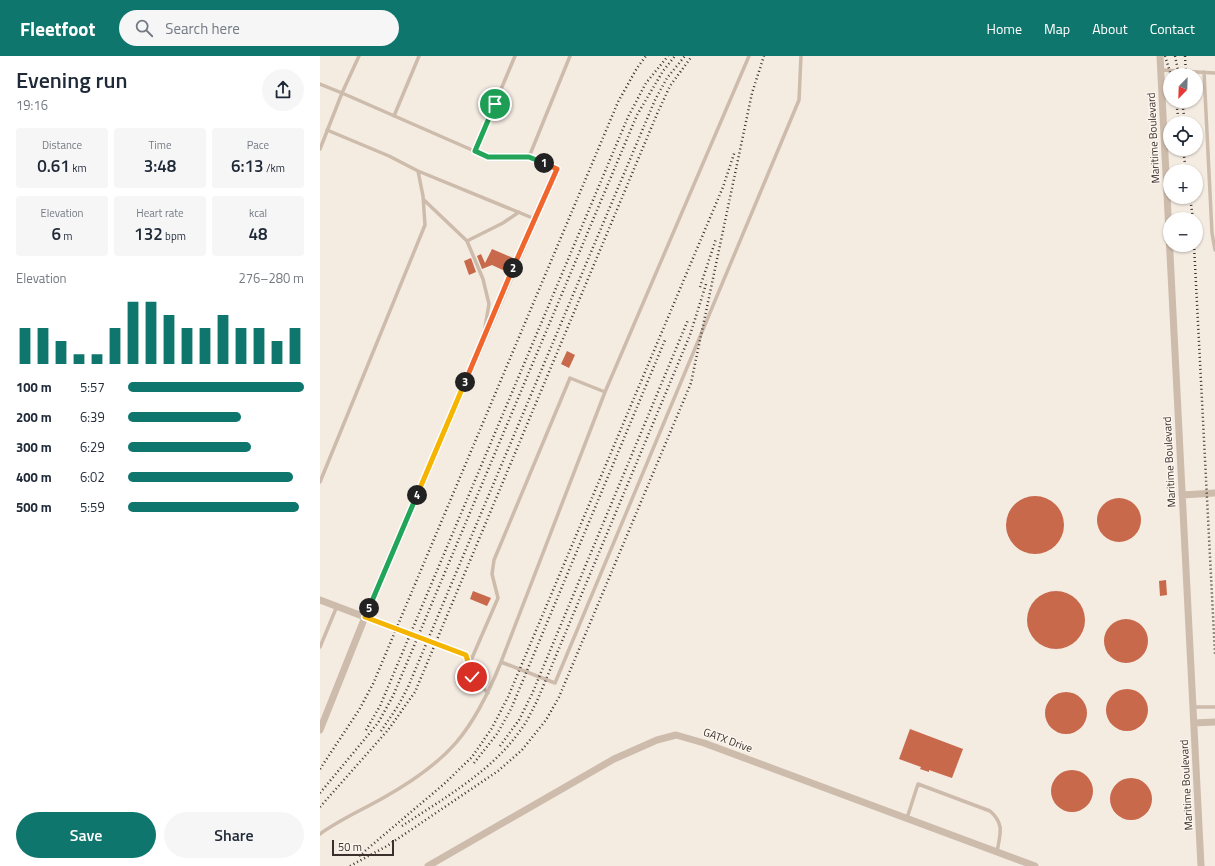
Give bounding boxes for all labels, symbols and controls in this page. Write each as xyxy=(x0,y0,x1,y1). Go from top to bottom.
search box xyxy=(119,10,399,46)
text: Fleetfoot xyxy=(20,14,95,43)
icon: search xyxy=(133,17,155,39)
text: Search here xyxy=(165,17,240,40)
text: Home xyxy=(987,18,1022,39)
text: Map xyxy=(1044,18,1070,39)
text: About xyxy=(1092,18,1128,39)
text: Contact xyxy=(1150,18,1195,39)
text: Evening run xyxy=(16,63,127,97)
north arrow xyxy=(1163,68,1203,108)
map controls xyxy=(1163,68,1203,252)
button: share xyxy=(262,69,304,111)
pin xyxy=(478,87,512,121)
street label: Maritime Boulevard xyxy=(1143,92,1163,184)
icon: arrive xyxy=(484,93,506,115)
text: 19:16 xyxy=(16,95,48,115)
button: locate xyxy=(1163,116,1203,156)
text: Distance xyxy=(42,137,82,153)
text: Time xyxy=(149,137,171,153)
text: Pace xyxy=(247,137,269,153)
text: 0.61 xyxy=(37,153,70,179)
text: 3:48 xyxy=(144,153,176,179)
text: 6:13 xyxy=(231,153,264,179)
pin: 1 xyxy=(534,153,554,173)
text: 1 xyxy=(541,155,547,171)
text: km xyxy=(70,160,87,176)
text: /km xyxy=(264,160,285,176)
button: + xyxy=(1163,164,1203,204)
text: Elevation xyxy=(41,205,83,221)
text: Heart rate xyxy=(136,205,184,221)
text: kcal xyxy=(249,205,267,221)
button: − xyxy=(1163,212,1203,252)
text: 6 xyxy=(51,221,61,247)
text: 132 xyxy=(134,221,163,247)
text: 48 xyxy=(248,221,268,247)
text: m xyxy=(61,228,73,244)
text: bpm xyxy=(163,228,186,244)
pin: 2 xyxy=(503,258,523,278)
text: 2 xyxy=(510,260,516,276)
text: Elevation xyxy=(16,268,67,288)
text: 276–280 m xyxy=(238,268,304,288)
pin: 3 xyxy=(455,372,475,392)
text: 3 xyxy=(462,374,468,390)
text: 100 m xyxy=(16,377,52,397)
text: 5:57 xyxy=(80,377,105,397)
text: 200 m xyxy=(16,407,52,427)
text: 6:39 xyxy=(80,407,105,427)
street label: Maritime Boulevard xyxy=(1159,416,1179,508)
text: 300 m xyxy=(16,437,52,457)
text: 6:29 xyxy=(80,437,105,457)
text: 400 m xyxy=(16,467,52,487)
text: 6:02 xyxy=(80,467,105,487)
pin: 4 xyxy=(407,485,427,505)
text: 4 xyxy=(414,487,420,503)
text: 500 m xyxy=(16,497,52,517)
text: 5:59 xyxy=(80,497,105,517)
pin: 5 xyxy=(359,598,379,618)
text: 5 xyxy=(366,600,372,616)
pin xyxy=(455,660,489,694)
icon: check xyxy=(461,666,483,688)
street label: GATX Drive xyxy=(701,724,755,756)
street label: Maritime Boulevard xyxy=(1176,739,1196,831)
button: Save xyxy=(16,812,156,858)
button: Share xyxy=(164,812,304,858)
scale bar xyxy=(332,838,394,857)
text: 50 m xyxy=(338,839,362,855)

